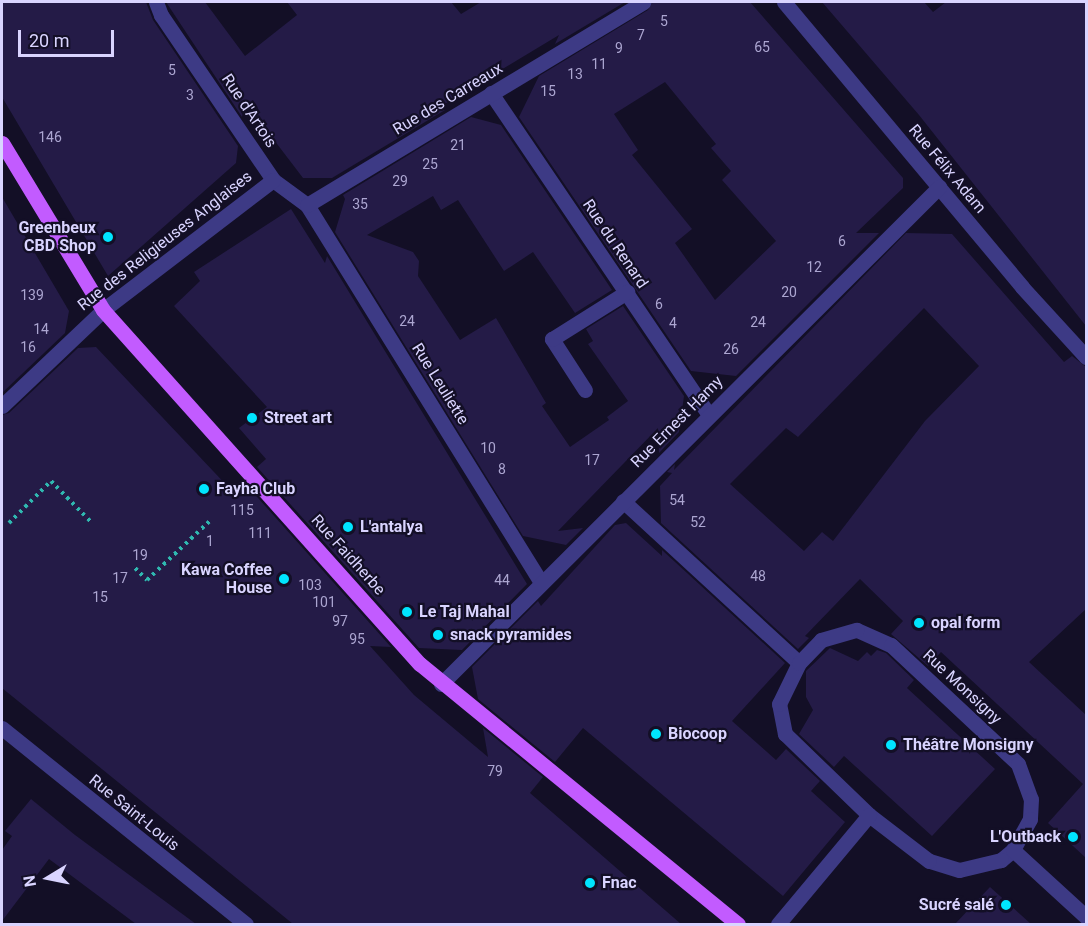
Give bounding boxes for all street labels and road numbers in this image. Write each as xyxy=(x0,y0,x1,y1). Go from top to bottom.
street label: Rue des Carreaux xyxy=(390,59,506,139)
street label: Rue d'Artois xyxy=(217,71,281,151)
street label: Rue Félix Adam xyxy=(904,121,990,217)
street label: Rue des Religieuses Anglaises xyxy=(74,167,256,315)
street label: Rue du Renard xyxy=(578,196,652,292)
street label: Rue Leuliette xyxy=(407,340,473,428)
street label: Rue Ernest Hamy xyxy=(627,372,727,472)
street label: Rue Faidherbe xyxy=(307,511,389,599)
street label: Rue Monsigny xyxy=(919,646,1005,728)
street label: Rue Saint-Louis xyxy=(85,771,183,855)

